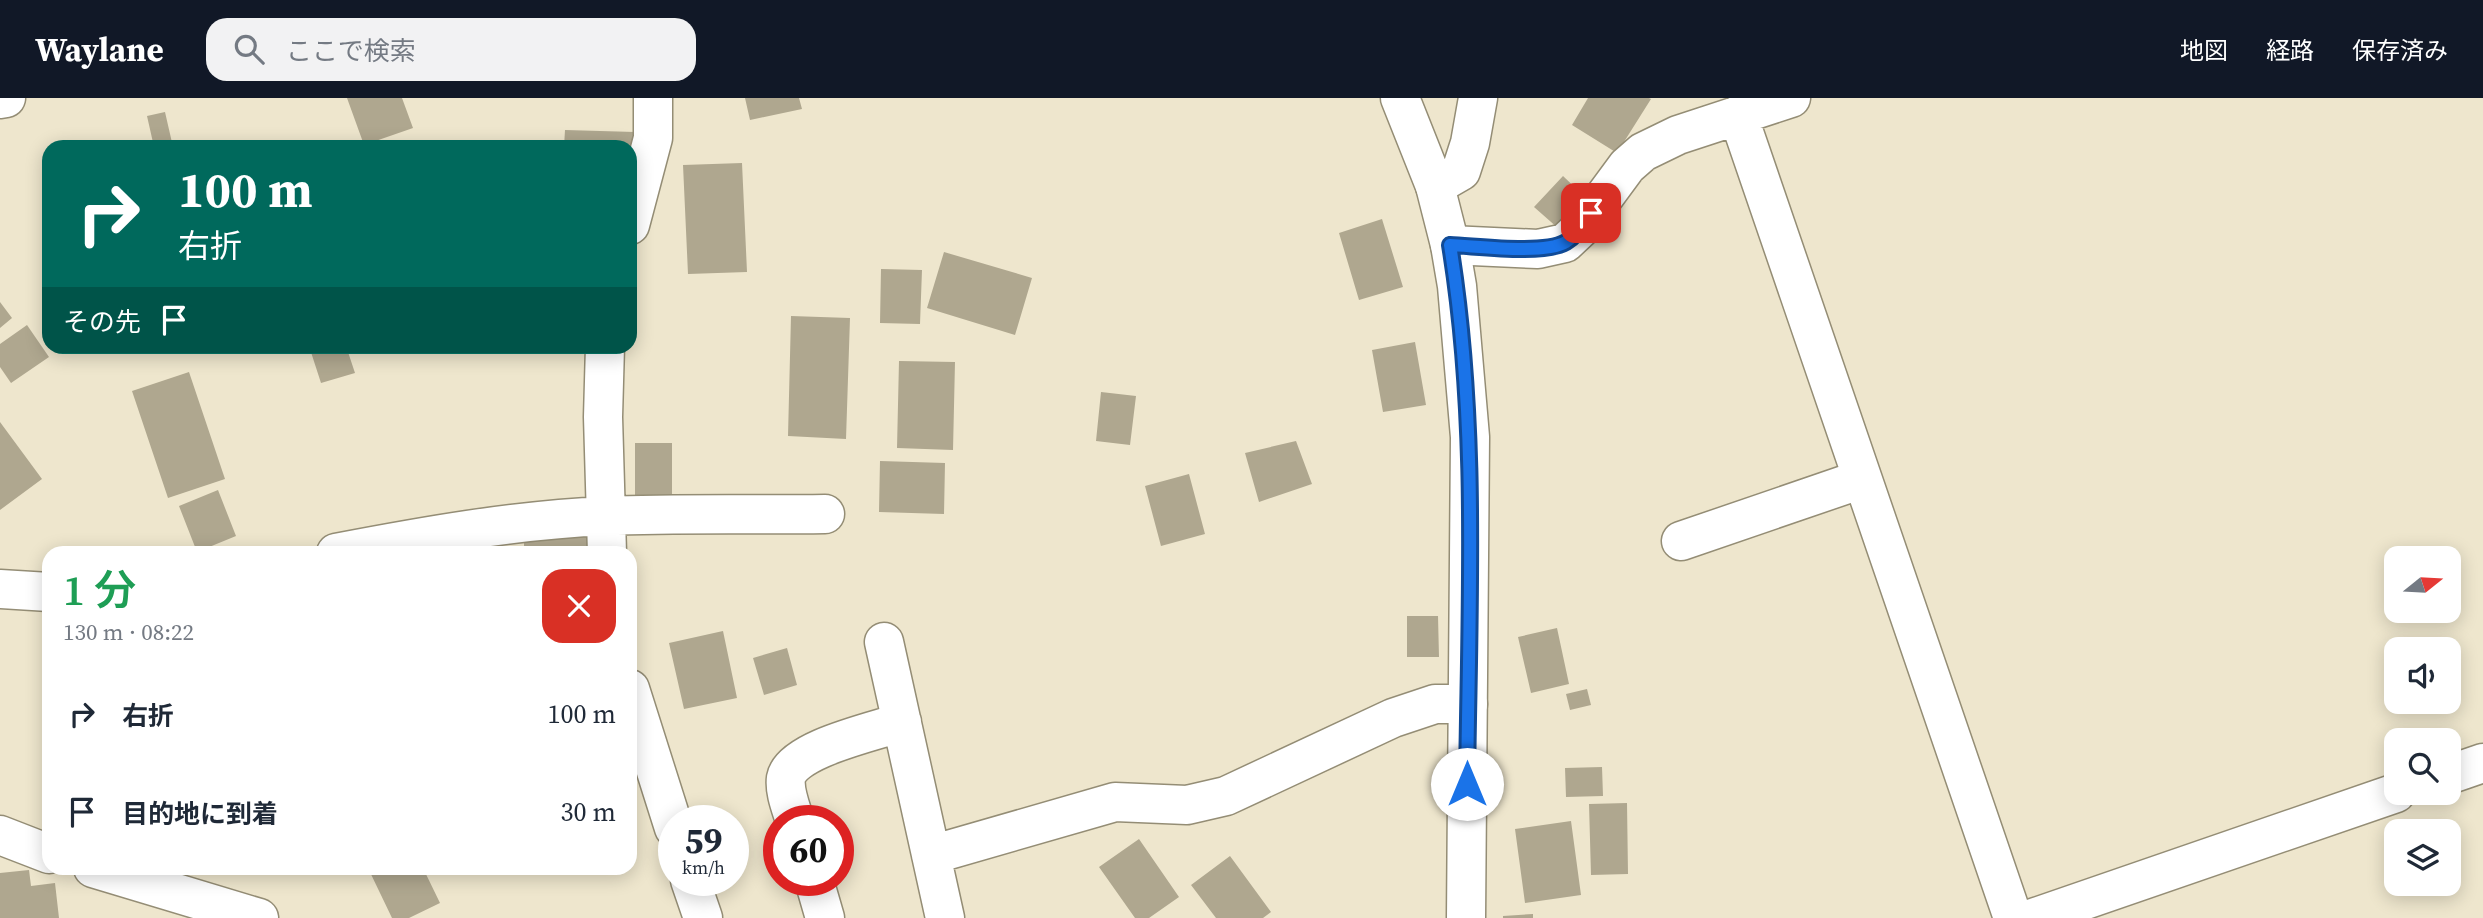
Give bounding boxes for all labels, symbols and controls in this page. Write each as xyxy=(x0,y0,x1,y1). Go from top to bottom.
search box xyxy=(206,18,696,81)
text: Waylane xyxy=(35,27,164,72)
icon: search xyxy=(230,30,268,68)
text: ここで検索 xyxy=(286,33,416,69)
text: 地図 xyxy=(2180,34,2228,67)
text: 経路 xyxy=(2266,34,2314,67)
text: 保存済み xyxy=(2352,34,2448,67)
text: 100 m xyxy=(178,156,313,223)
icon: right xyxy=(63,168,154,259)
pin xyxy=(1561,183,1621,243)
icon: arrive xyxy=(1572,194,1610,232)
text: 右折 xyxy=(178,224,242,268)
icon: arrive xyxy=(155,301,193,339)
text: その先 xyxy=(63,304,141,340)
north arrow xyxy=(2384,546,2460,623)
map controls xyxy=(2384,546,2461,896)
text: 1 分 xyxy=(63,561,136,619)
button: close xyxy=(542,569,616,643)
text: 130 m · 08:22 xyxy=(63,616,194,648)
button: sound xyxy=(2384,637,2461,714)
icon: right xyxy=(63,695,101,733)
text: 100 m xyxy=(548,696,616,732)
text: 右折 xyxy=(122,698,174,734)
button: search xyxy=(2384,728,2461,805)
position arrow xyxy=(1430,747,1504,821)
icon: arrive xyxy=(63,793,101,831)
text: 30 m xyxy=(561,794,616,830)
text: 目的地に到着 xyxy=(122,796,278,832)
speed limit sign: 60 xyxy=(763,805,854,896)
text: 59 xyxy=(685,817,722,865)
button: layers xyxy=(2384,819,2461,896)
text: km/h xyxy=(682,855,725,880)

